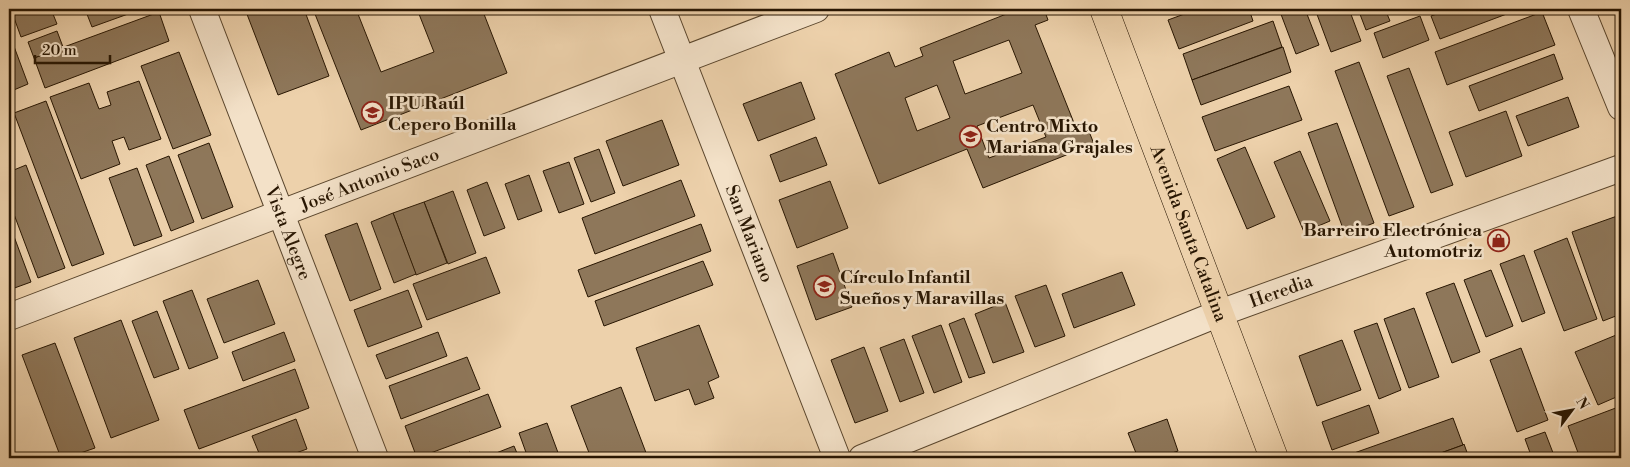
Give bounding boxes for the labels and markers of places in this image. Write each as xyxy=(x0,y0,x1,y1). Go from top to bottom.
place label: IPU Raúl Cepero Bonilla xyxy=(388,92,517,136)
school or university icon: IPU Raúl Cepero Bonilla xyxy=(360,101,384,125)
place label: Centro Mixto Mariana Grajales xyxy=(986,115,1133,159)
school or university icon: Centro Mixto Mariana Grajales xyxy=(958,124,982,148)
place label: Barreiro Electrónica Automotriz xyxy=(1303,219,1482,263)
shop icon: Barreiro Electrónica Automotriz xyxy=(1486,228,1510,252)
place label: Círculo Infantil Sueños y Maravillas xyxy=(840,266,1004,310)
school or university icon: Círculo Infantil Sueños y Maravillas xyxy=(812,275,836,299)

